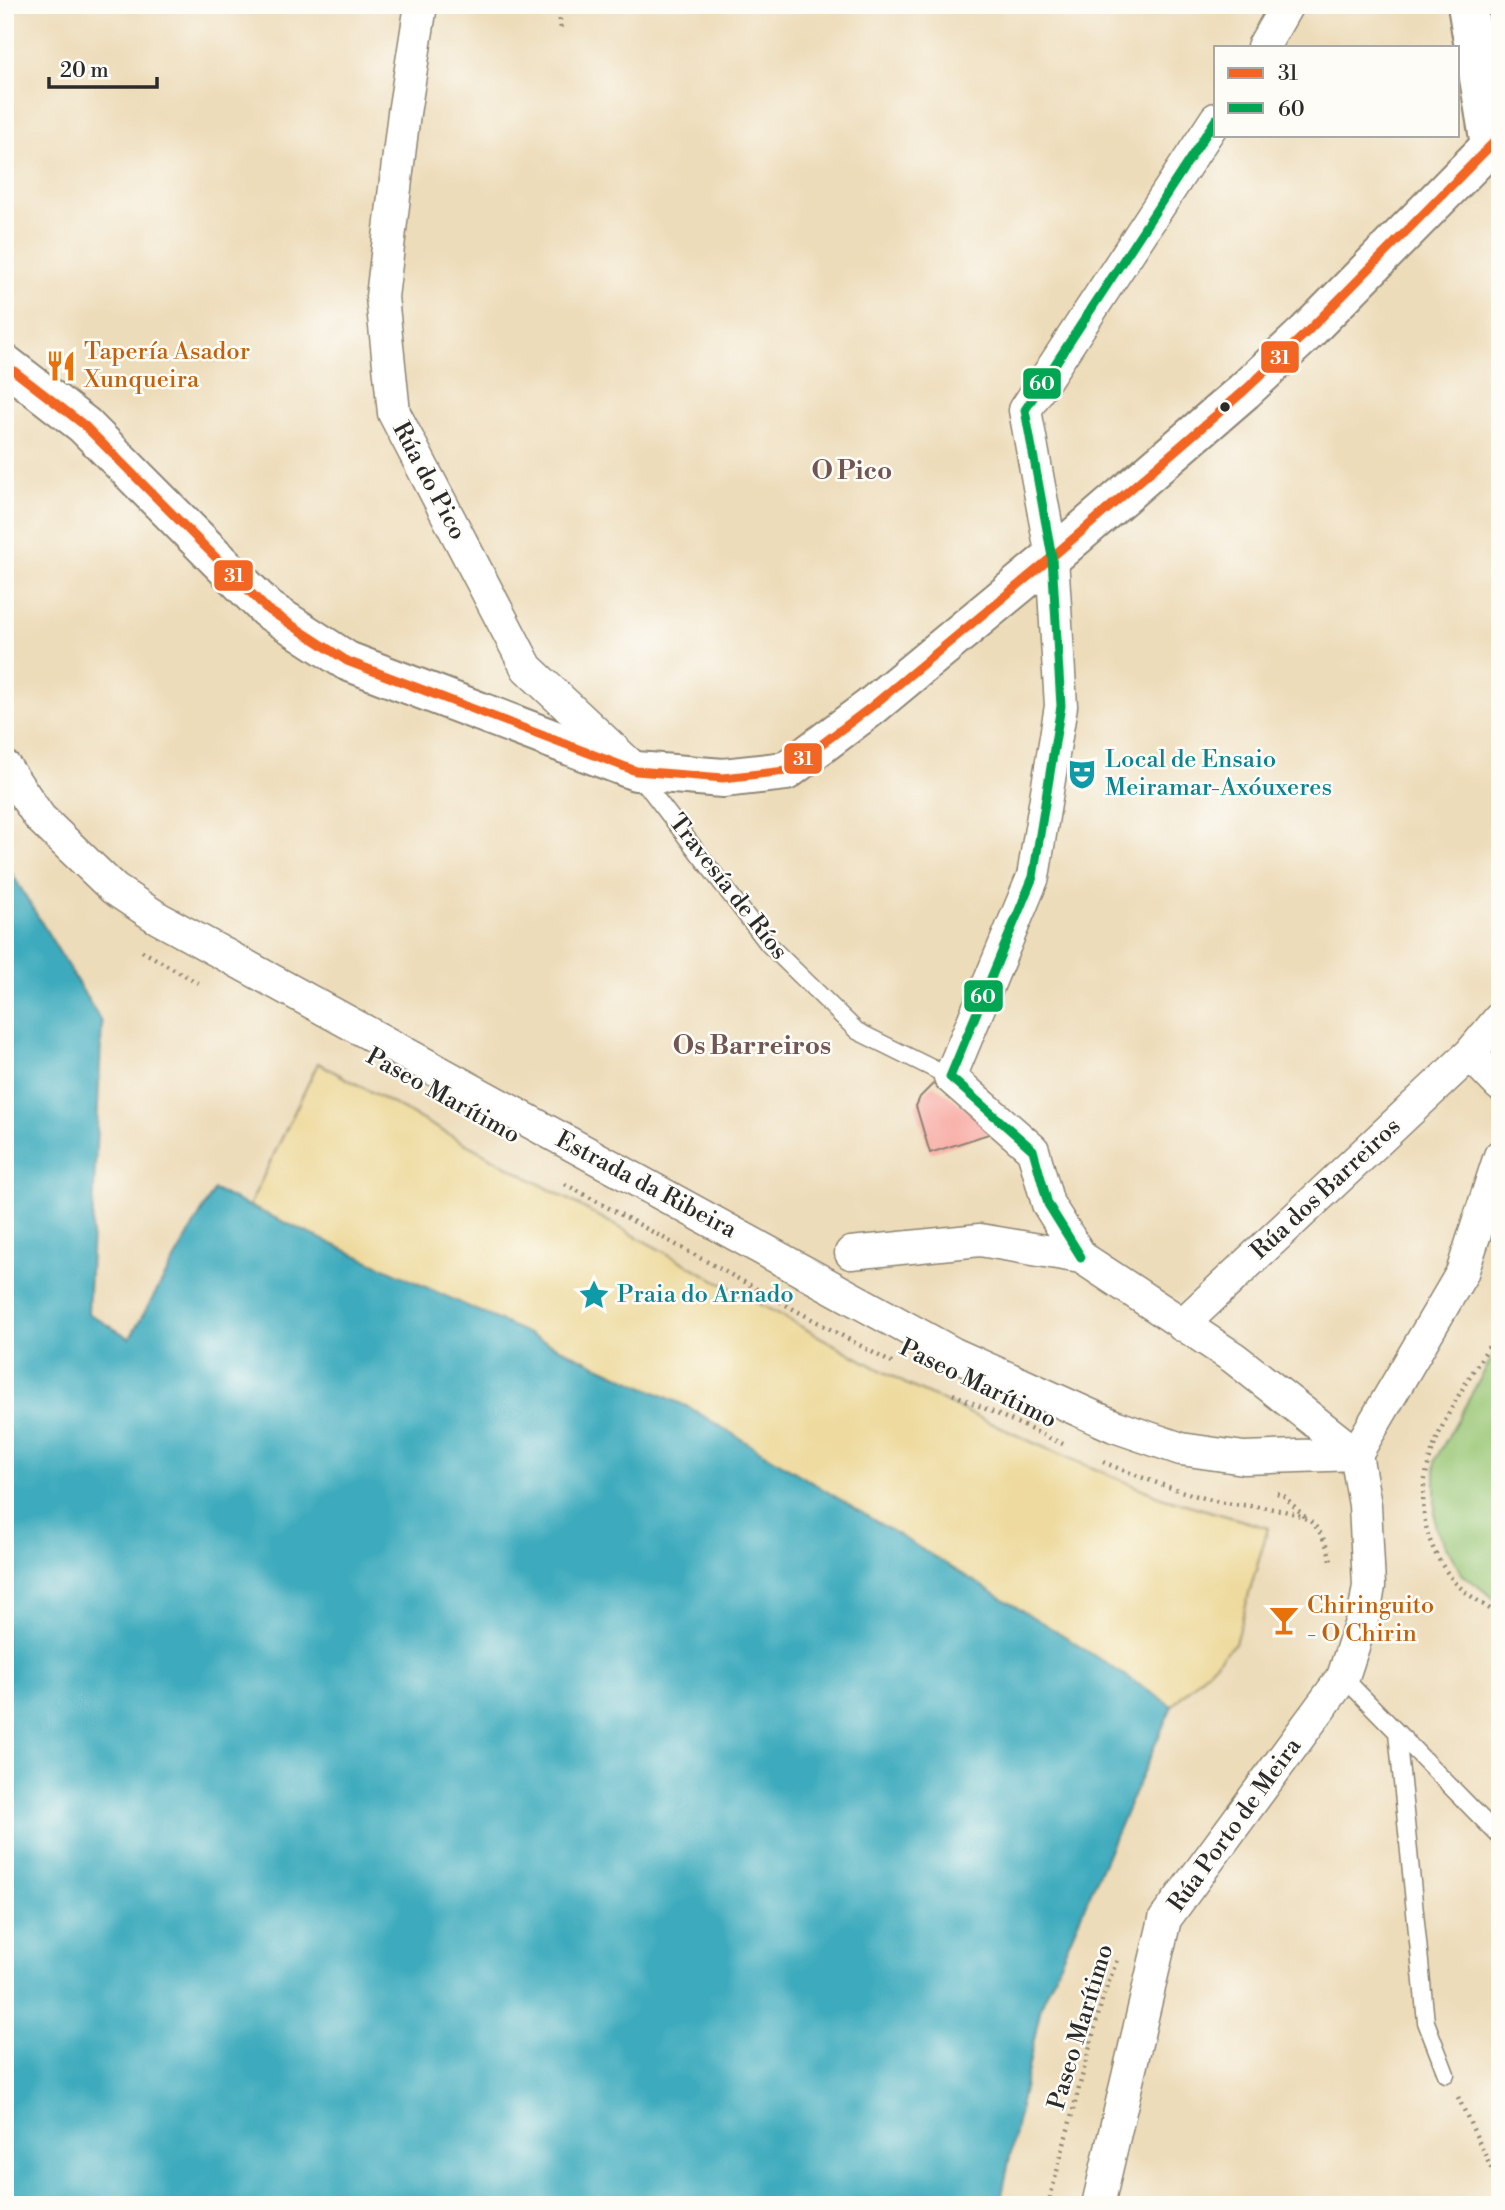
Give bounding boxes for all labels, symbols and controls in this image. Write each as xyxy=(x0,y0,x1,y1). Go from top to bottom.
scale bar xyxy=(49,46,158,90)
legend xyxy=(1214,46,1460,136)
text: 20 m xyxy=(60,58,109,84)
text: 31 xyxy=(1278,61,1298,87)
text: 60 xyxy=(1278,97,1305,123)
place label: Tapería Asador Xunqueira xyxy=(83,337,250,395)
line badge: 31 xyxy=(1260,340,1300,374)
text: 31 xyxy=(1270,346,1290,370)
restaurant icon: Tapería Asador Xunqueira xyxy=(44,349,78,383)
line badge: 60 xyxy=(1022,367,1062,400)
text: 60 xyxy=(1029,372,1055,396)
unlabelled marker xyxy=(1218,400,1232,414)
street label: Rúa do Pico xyxy=(385,417,473,545)
district label: O Pico xyxy=(812,455,892,487)
line badge: 31 xyxy=(213,559,254,592)
text: 31 xyxy=(224,564,244,588)
line badge: 31 xyxy=(783,742,823,775)
place label: Local de Ensaio Meiramar-Axóuxeres xyxy=(1105,745,1332,803)
text: 31 xyxy=(793,747,813,771)
theatre icon: Local de Ensaio Meiramar-Axóuxeres xyxy=(1065,757,1099,791)
street label: Travesía de Ríos xyxy=(662,808,794,966)
line badge: 60 xyxy=(963,979,1004,1013)
text: 60 xyxy=(970,985,996,1009)
district label: Os Barreiros xyxy=(673,1030,831,1062)
street label: Paseo Marítimo xyxy=(361,1041,525,1151)
street label: Rúa dos Barreiros xyxy=(1245,1112,1407,1266)
street label: Estrada da Ribeira xyxy=(551,1125,742,1246)
place icon: Praia do Arnado xyxy=(577,1278,611,1312)
place label: Praia do Arnado xyxy=(617,1280,794,1310)
street label: Paseo Marítimo xyxy=(895,1333,1061,1435)
place label: Chiringuito - O Chirin xyxy=(1307,1591,1434,1649)
bar icon: Chiringuito - O Chirin xyxy=(1267,1603,1301,1637)
street label: Rúa Porto de Meira xyxy=(1162,1731,1309,1918)
street label: Paseo Marítimo xyxy=(1042,1941,1120,2113)

